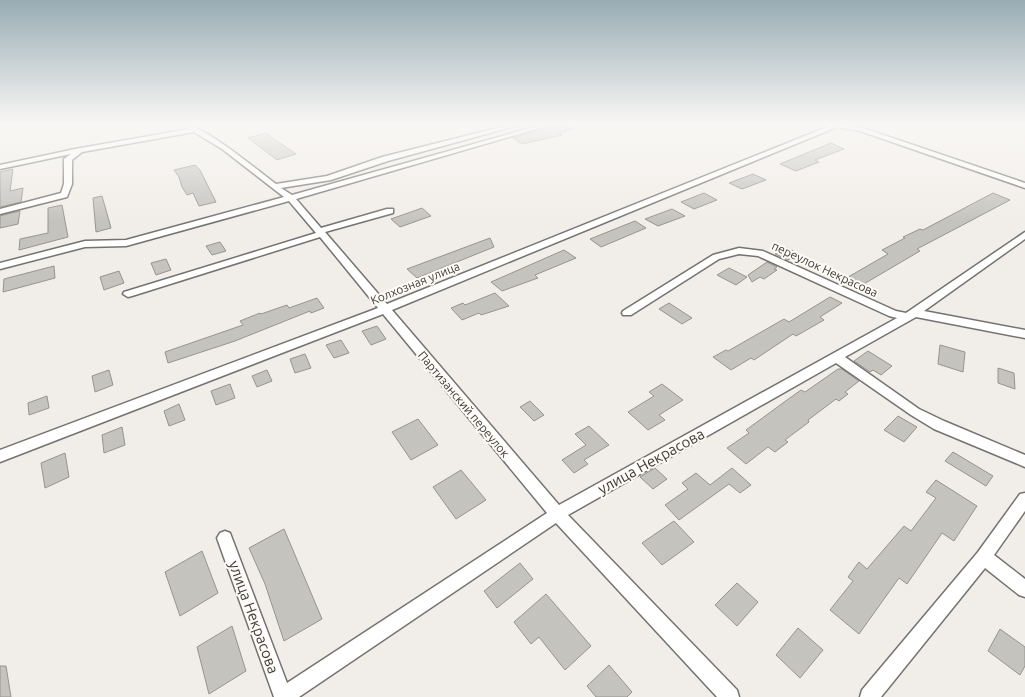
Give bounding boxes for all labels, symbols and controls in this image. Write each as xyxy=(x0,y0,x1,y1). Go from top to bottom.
street label: переулок Некрасова xyxy=(770,239,880,299)
street label: Колхозная улица xyxy=(369,259,461,307)
street label: Партизанский переулок xyxy=(416,348,512,460)
street label: улица Некрасова xyxy=(595,425,707,497)
street label: улица Некрасова xyxy=(226,558,282,676)

